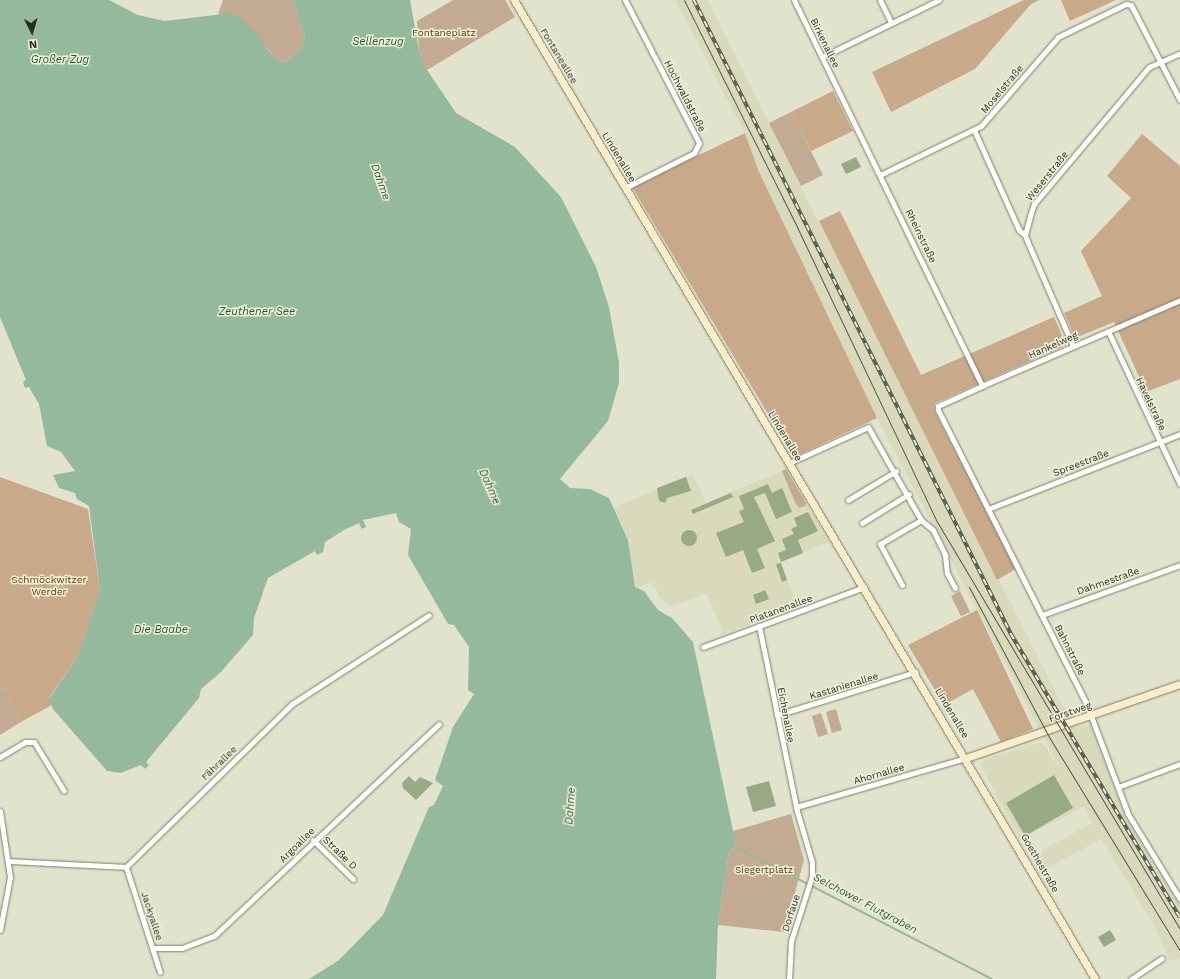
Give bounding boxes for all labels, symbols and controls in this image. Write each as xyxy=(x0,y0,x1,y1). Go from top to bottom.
north arrow xyxy=(12,12,52,52)
street label: Birkenallee xyxy=(808,16,842,70)
street label: Fontaneallee xyxy=(538,26,580,86)
park label: Fontaneplatz xyxy=(412,27,476,39)
water label: Sellenzug xyxy=(352,35,404,49)
text: N xyxy=(28,38,38,51)
water label: Großer Zug xyxy=(31,53,89,67)
street label: Hochwaldstraße xyxy=(662,58,708,134)
street label: Moselstraße xyxy=(978,62,1026,116)
street label: Lindenallee xyxy=(599,130,639,184)
street label: Weserstraße xyxy=(1023,149,1071,203)
water label: Dahme xyxy=(367,162,393,202)
street label: Rheinstraße xyxy=(903,207,939,265)
water label: Zeuthener See xyxy=(219,305,295,319)
street label: Hankelweg xyxy=(1027,329,1079,361)
street label: Havelstraße xyxy=(1133,375,1169,433)
street label: Lindenallee xyxy=(765,409,805,463)
street label: Spreestraße xyxy=(1051,447,1111,479)
water label: Dahme xyxy=(475,467,503,507)
street label: Dahmestraße xyxy=(1075,565,1141,597)
park label: Schmöckwitzer Werder xyxy=(11,573,87,596)
street label: Platanenallee xyxy=(748,592,814,626)
water label: Die Baabe xyxy=(134,623,188,637)
street label: Bahnstraße xyxy=(1052,623,1088,677)
street label: Kastanienallee xyxy=(808,670,880,702)
street label: Eichenallee xyxy=(775,686,797,744)
street label: Lindenallee xyxy=(932,686,972,740)
street label: Forstweg xyxy=(1047,699,1093,725)
street label: Fährallee xyxy=(199,743,239,783)
street label: Ahornallee xyxy=(852,761,906,787)
water label: Dahme xyxy=(563,787,579,825)
street label: Argoallee xyxy=(277,825,317,865)
street label: Goethestraße xyxy=(1018,831,1062,895)
street label: Straße D xyxy=(320,834,360,872)
park label: Siegertplatz xyxy=(735,864,793,876)
water label: Selchower Flutgraben xyxy=(811,871,919,937)
street label: Jackyallee xyxy=(138,890,166,942)
street label: Dorfaue xyxy=(779,893,803,933)

